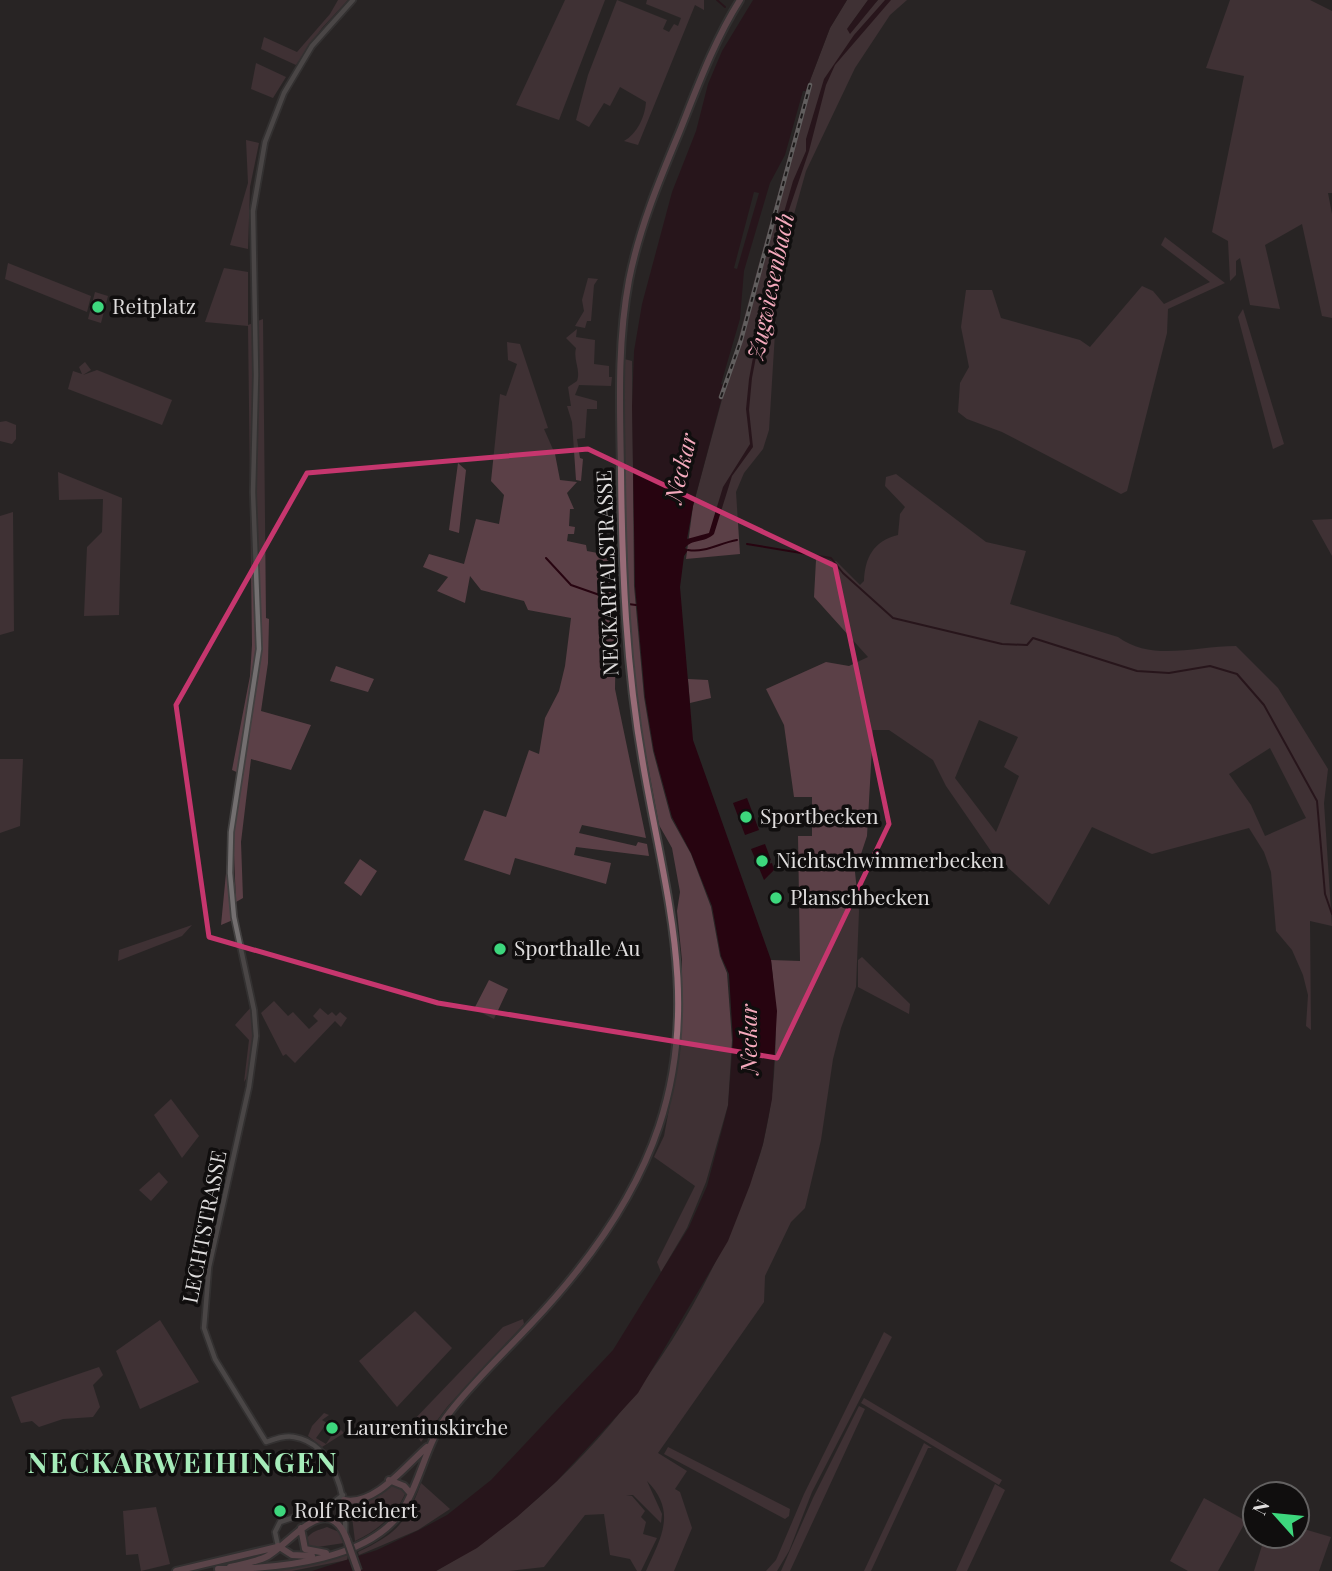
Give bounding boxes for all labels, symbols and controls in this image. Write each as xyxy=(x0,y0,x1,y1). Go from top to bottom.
water label: Zugwiesenbach xyxy=(739,210,800,363)
place label: Reitplatz xyxy=(112,291,196,319)
marker: Reitplatz xyxy=(90,299,106,315)
water label: Neckar xyxy=(656,429,703,507)
street label: NECKARTALSTRASSE xyxy=(588,470,624,676)
place label: Sportbecken xyxy=(760,801,879,829)
marker: Sportbecken xyxy=(738,809,754,825)
place label: Nichtschwimmerbecken xyxy=(776,845,1005,873)
marker: Nichtschwimmerbecken xyxy=(754,853,770,869)
place label: Planschbecken xyxy=(790,882,930,910)
marker: Planschbecken xyxy=(768,890,784,906)
place label: Sporthalle Au xyxy=(514,933,640,961)
marker: Sporthalle Au xyxy=(492,941,508,957)
water label: Neckar xyxy=(732,1003,763,1076)
street label: LECHTSTRASSE xyxy=(174,1148,232,1305)
place label: Laurentiuskirche xyxy=(346,1412,508,1440)
marker: Laurentiuskirche xyxy=(324,1420,340,1436)
district label: NECKARWEIHINGEN xyxy=(28,1443,338,1480)
north arrow xyxy=(1241,1480,1311,1550)
place label: Rolf Reichert xyxy=(294,1495,418,1523)
text: N xyxy=(1245,1495,1275,1519)
marker: Rolf Reichert xyxy=(272,1503,288,1519)

